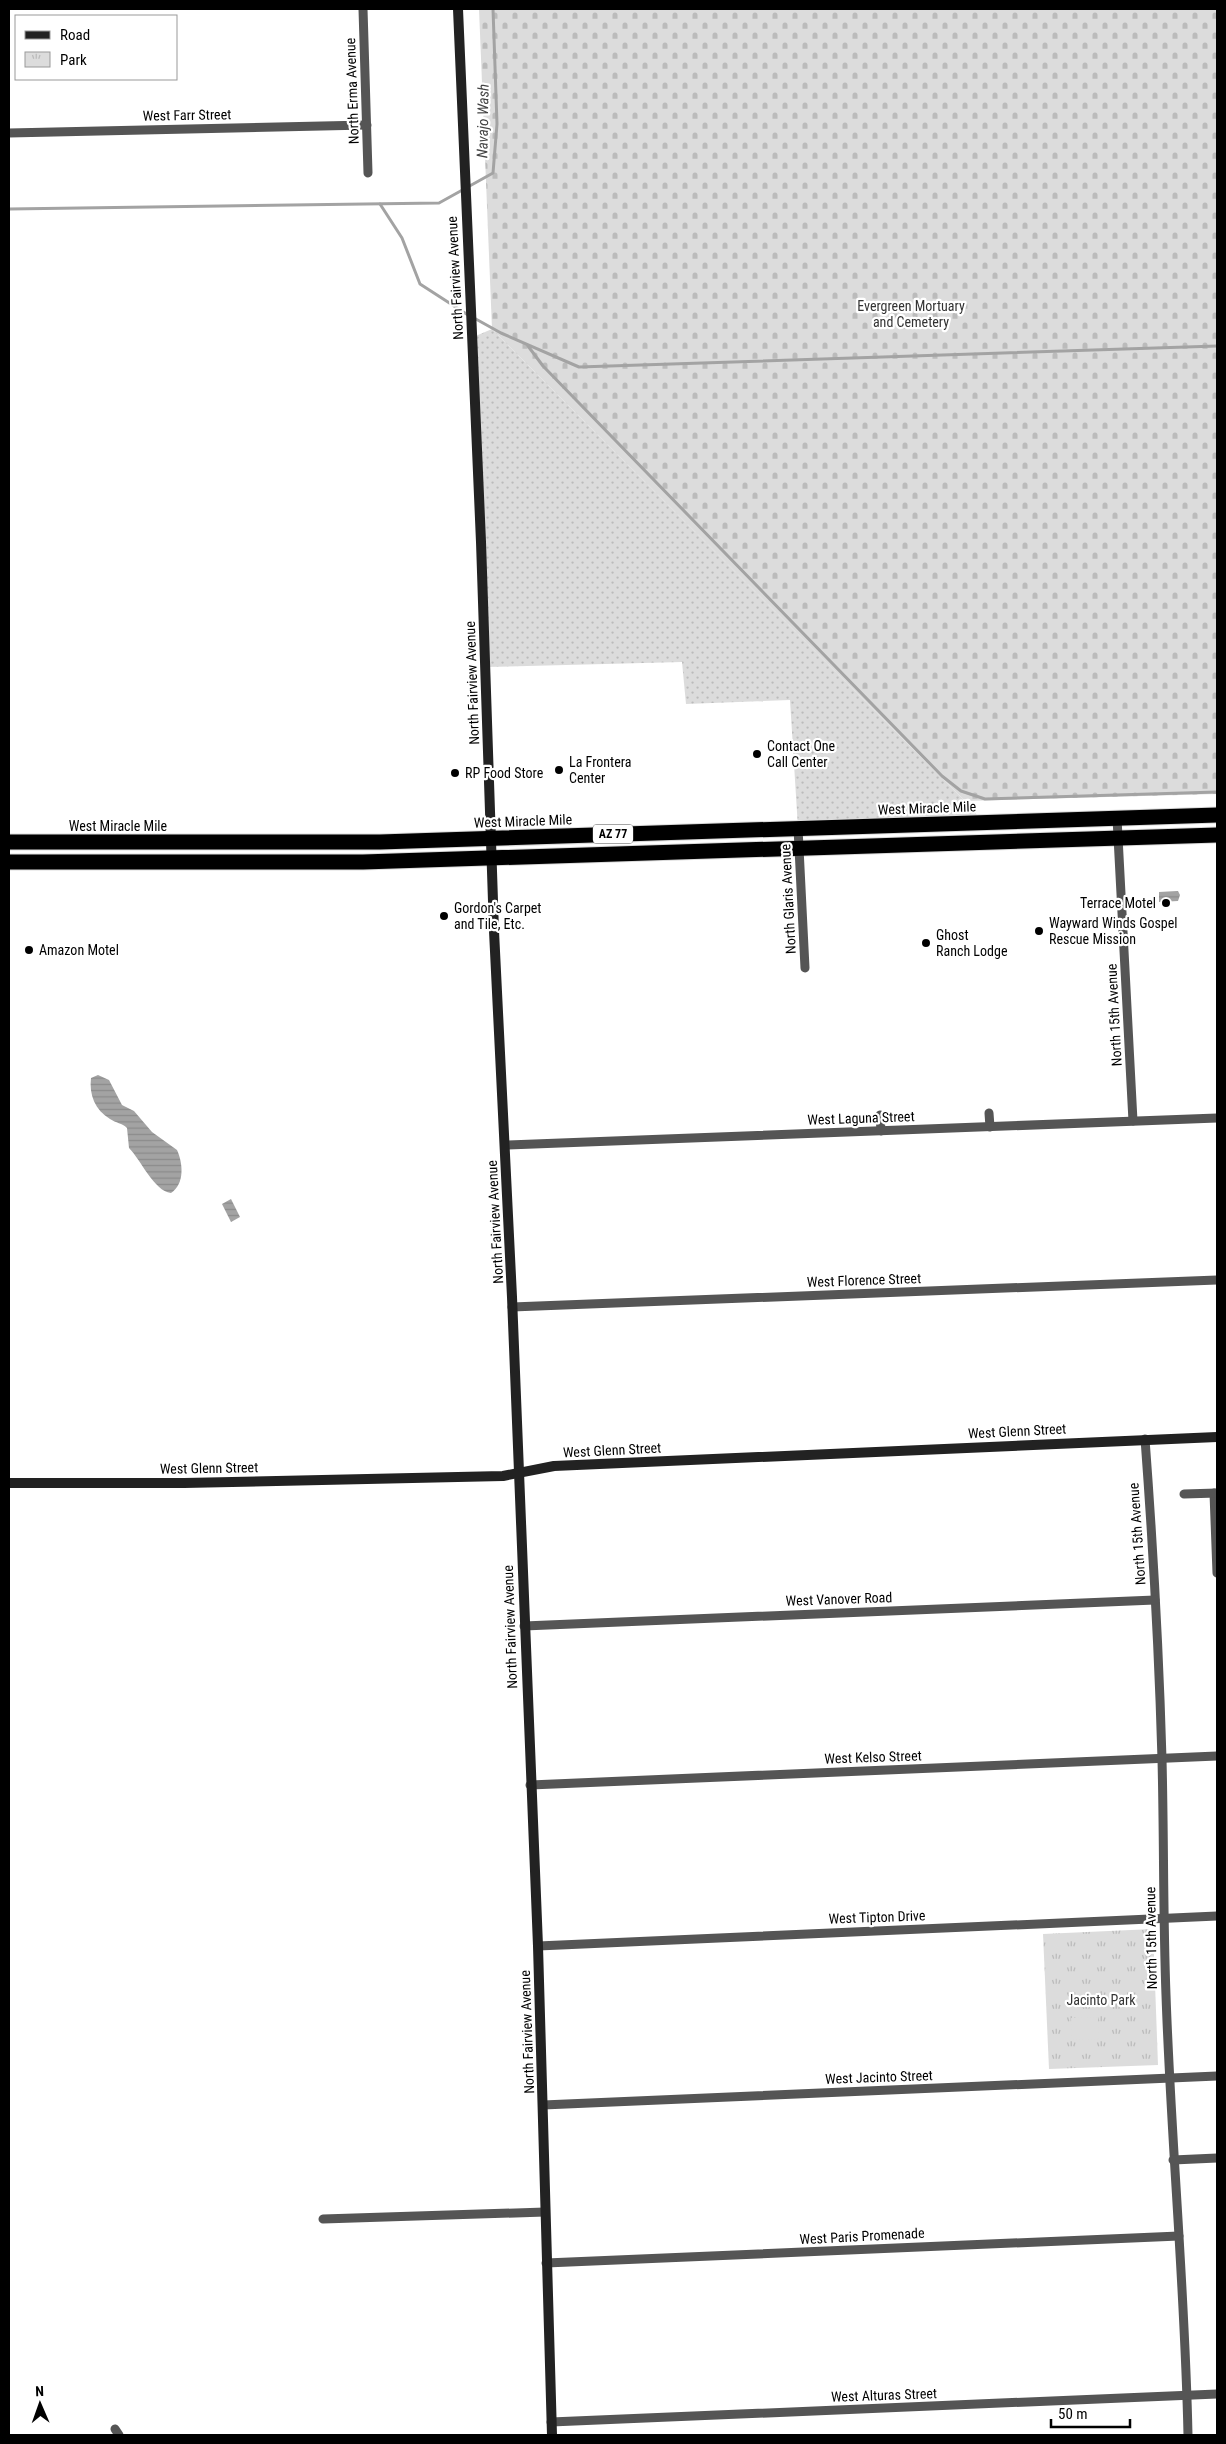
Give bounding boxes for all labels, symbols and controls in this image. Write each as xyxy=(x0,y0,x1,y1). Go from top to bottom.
legend xyxy=(15,15,178,80)
text: Road xyxy=(60,26,90,44)
street label: North Erma Avenue xyxy=(342,37,362,144)
text: Park xyxy=(60,51,87,69)
water label: Navajo Wash xyxy=(473,84,493,158)
street label: West Farr Street xyxy=(143,106,231,124)
street label: North Fairview Avenue xyxy=(444,215,466,340)
park label: Evergreen Mortuary and Cemetery xyxy=(857,298,965,330)
street label: North Fairview Avenue xyxy=(462,621,482,745)
place label: Contact One Call Center xyxy=(767,738,836,770)
marker: Contact One Call Center xyxy=(751,748,763,760)
place label: La Frontera Center xyxy=(569,754,631,786)
marker: La Frontera Center xyxy=(553,764,565,776)
place label: RP Food Store xyxy=(465,765,544,781)
marker: RP Food Store xyxy=(449,767,461,779)
street label: West Miracle Mile xyxy=(878,798,977,818)
street label: West Miracle Mile xyxy=(474,811,573,831)
street label: West Miracle Mile xyxy=(69,818,168,834)
road number: AZ 77 xyxy=(593,824,633,844)
street label: North Glaris Avenue xyxy=(777,843,799,954)
place label: Terrace Motel xyxy=(1080,895,1156,911)
marker: Terrace Motel xyxy=(1160,897,1172,909)
place label: Gordon's Carpet and Tile, Etc. xyxy=(454,900,542,932)
marker: Gordon's Carpet and Tile, Etc. xyxy=(438,910,450,922)
place label: Wayward Winds Gospel Rescue Mission xyxy=(1049,915,1178,947)
marker: Wayward Winds Gospel Rescue Mission xyxy=(1033,925,1045,937)
place label: Ghost Ranch Lodge xyxy=(936,927,1008,959)
marker: Ghost Ranch Lodge xyxy=(920,937,932,949)
place label: Amazon Motel xyxy=(39,942,119,958)
marker: Amazon Motel xyxy=(23,944,35,956)
street label: North 15th Avenue xyxy=(1103,963,1125,1067)
street label: West Laguna Street xyxy=(807,1108,915,1128)
street label: North Fairview Avenue xyxy=(484,1159,506,1284)
street label: West Florence Street xyxy=(807,1270,921,1290)
street label: West Glenn Street xyxy=(967,1420,1067,1442)
street label: West Glenn Street xyxy=(562,1439,662,1461)
street label: West Glenn Street xyxy=(160,1459,258,1477)
street label: North 15th Avenue xyxy=(1125,1482,1149,1586)
street label: North Fairview Avenue xyxy=(500,1565,520,1689)
street label: West Vanover Road xyxy=(785,1589,893,1609)
street label: West Kelso Street xyxy=(824,1747,922,1767)
street label: North 15th Avenue xyxy=(1142,1886,1160,1989)
street label: West Tipton Drive xyxy=(828,1907,926,1927)
street label: North Fairview Avenue xyxy=(517,1970,537,2094)
park label: Jacinto Park xyxy=(1066,1992,1136,2008)
street label: West Jacinto Street xyxy=(825,2067,933,2087)
street label: West Paris Promenade xyxy=(799,2225,925,2247)
north arrow xyxy=(15,2379,65,2429)
text: N xyxy=(35,2383,44,2399)
street label: West Alturas Street xyxy=(831,2385,937,2405)
scale bar xyxy=(1051,2396,1130,2428)
text: 50 m xyxy=(1058,2405,1088,2423)

